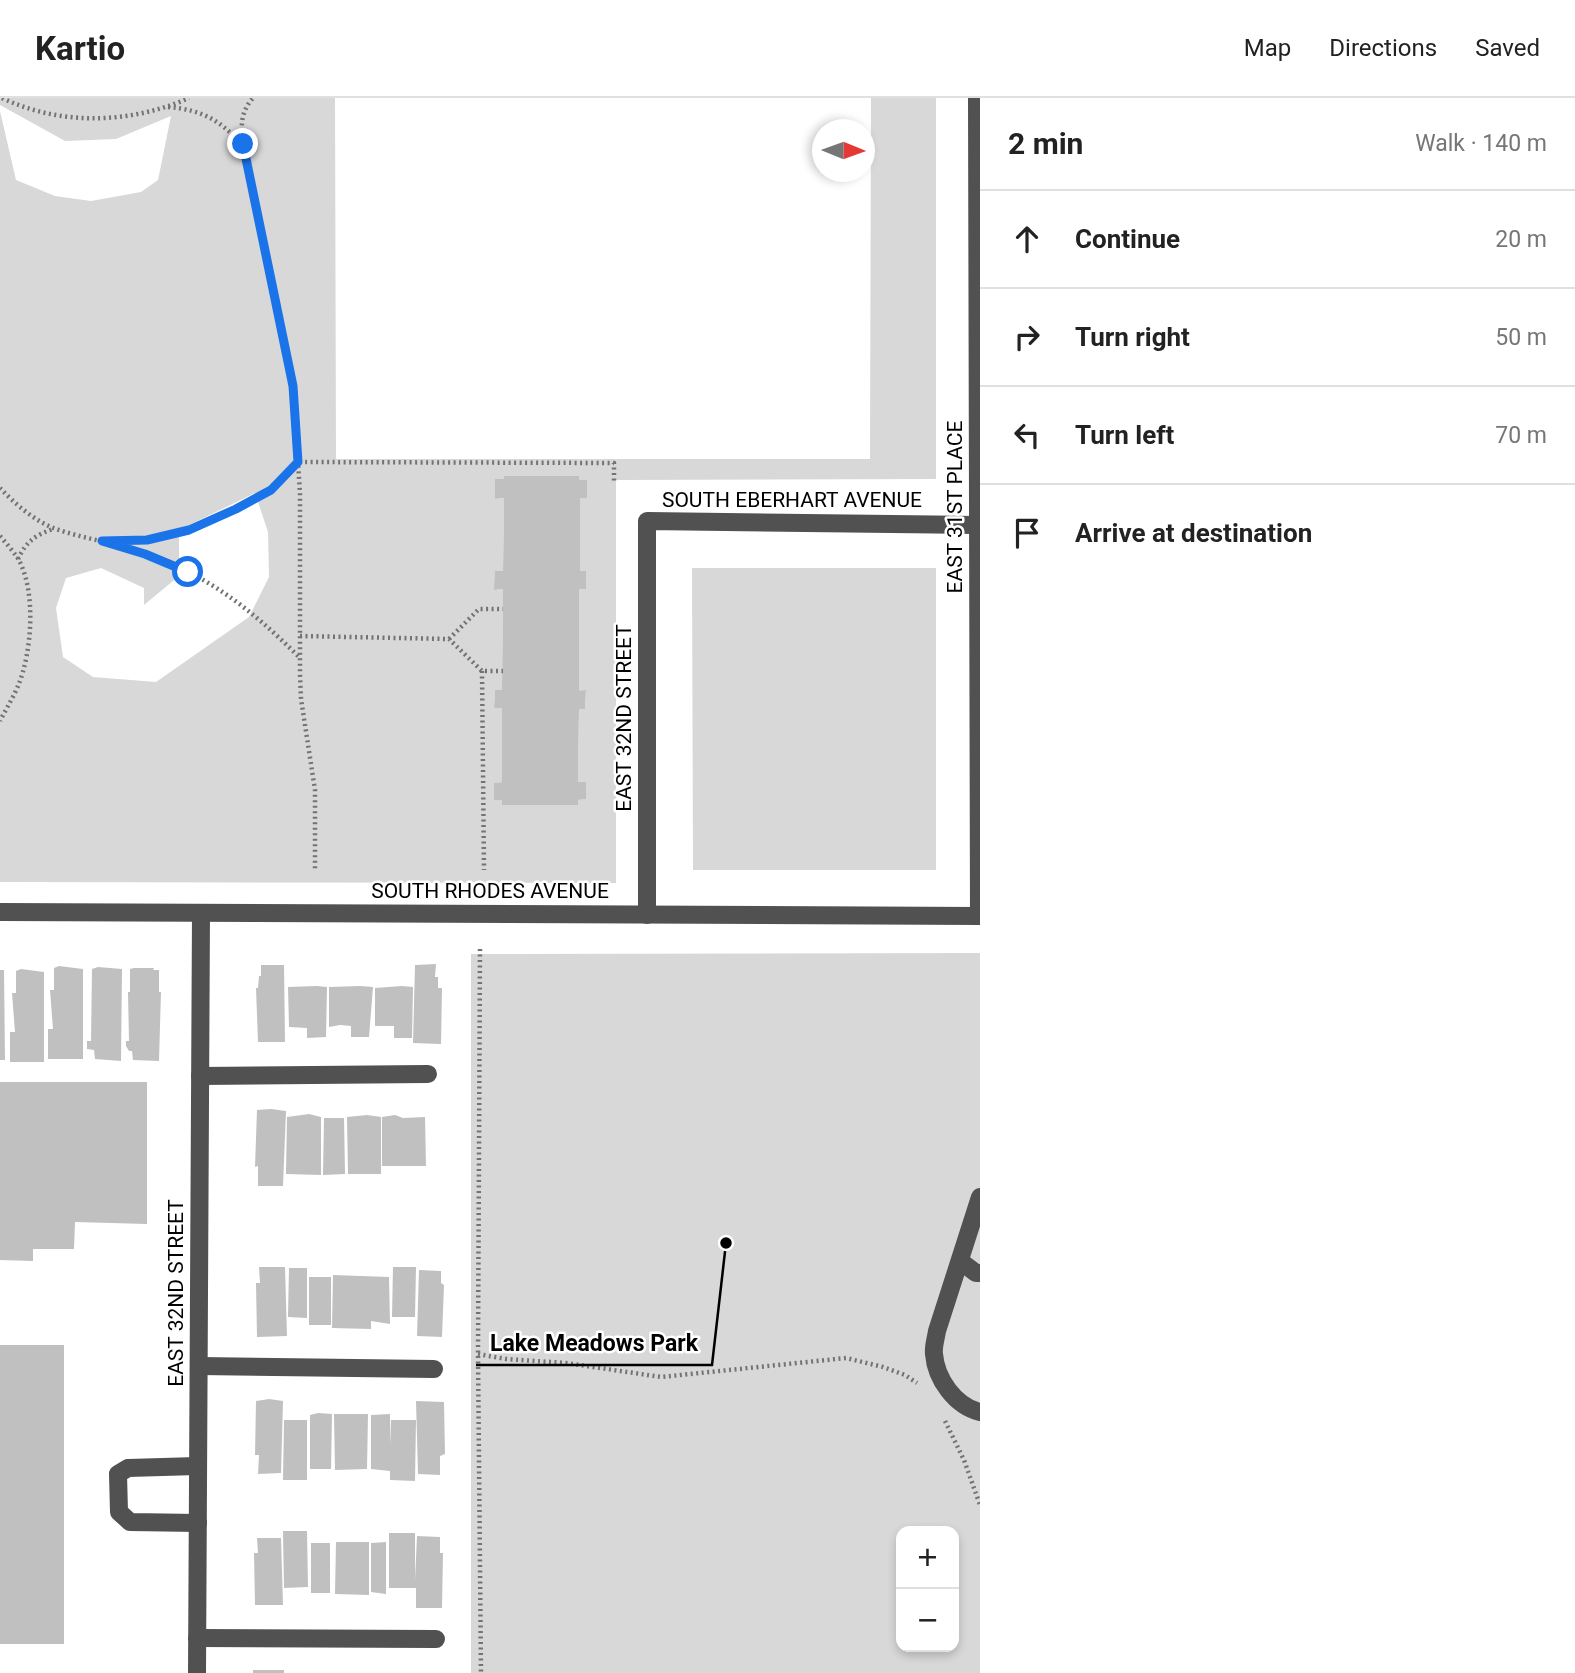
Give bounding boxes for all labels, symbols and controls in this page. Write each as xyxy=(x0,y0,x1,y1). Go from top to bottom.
text: Kartio xyxy=(35,29,125,68)
text: Map xyxy=(1244,34,1291,62)
text: Directions xyxy=(1329,34,1437,62)
text: Saved xyxy=(1475,34,1540,62)
north arrow xyxy=(812,119,875,182)
text: 2 min xyxy=(1008,126,1083,161)
route end xyxy=(227,128,258,159)
text: Walk · 140 m xyxy=(1415,130,1547,157)
icon: ahead xyxy=(1008,220,1046,258)
text: Continue xyxy=(1075,224,1180,254)
text: 20 m xyxy=(1495,226,1547,253)
icon: right xyxy=(1008,318,1046,356)
text: Turn right xyxy=(1075,322,1190,352)
text: 50 m xyxy=(1495,324,1547,351)
icon: left xyxy=(1008,416,1046,454)
text: Turn left xyxy=(1075,420,1174,450)
street label: EAST 31ST PLACE xyxy=(943,421,967,593)
text: 70 m xyxy=(1495,422,1547,449)
street label: SOUTH EBERHART AVENUE xyxy=(662,488,922,512)
icon: arrive xyxy=(1008,514,1046,552)
text: Arrive at destination xyxy=(1075,518,1312,548)
route start xyxy=(172,556,203,587)
street label: EAST 32ND STREET xyxy=(612,624,636,812)
street label: SOUTH RHODES AVENUE xyxy=(371,879,609,903)
street label: EAST 32ND STREET xyxy=(164,1199,188,1387)
callout: Lake Meadows Park xyxy=(476,1321,712,1365)
text: Lake Meadows Park xyxy=(490,1330,699,1357)
map controls xyxy=(896,1526,959,1652)
button: + xyxy=(896,1526,959,1589)
button: − xyxy=(896,1589,959,1652)

